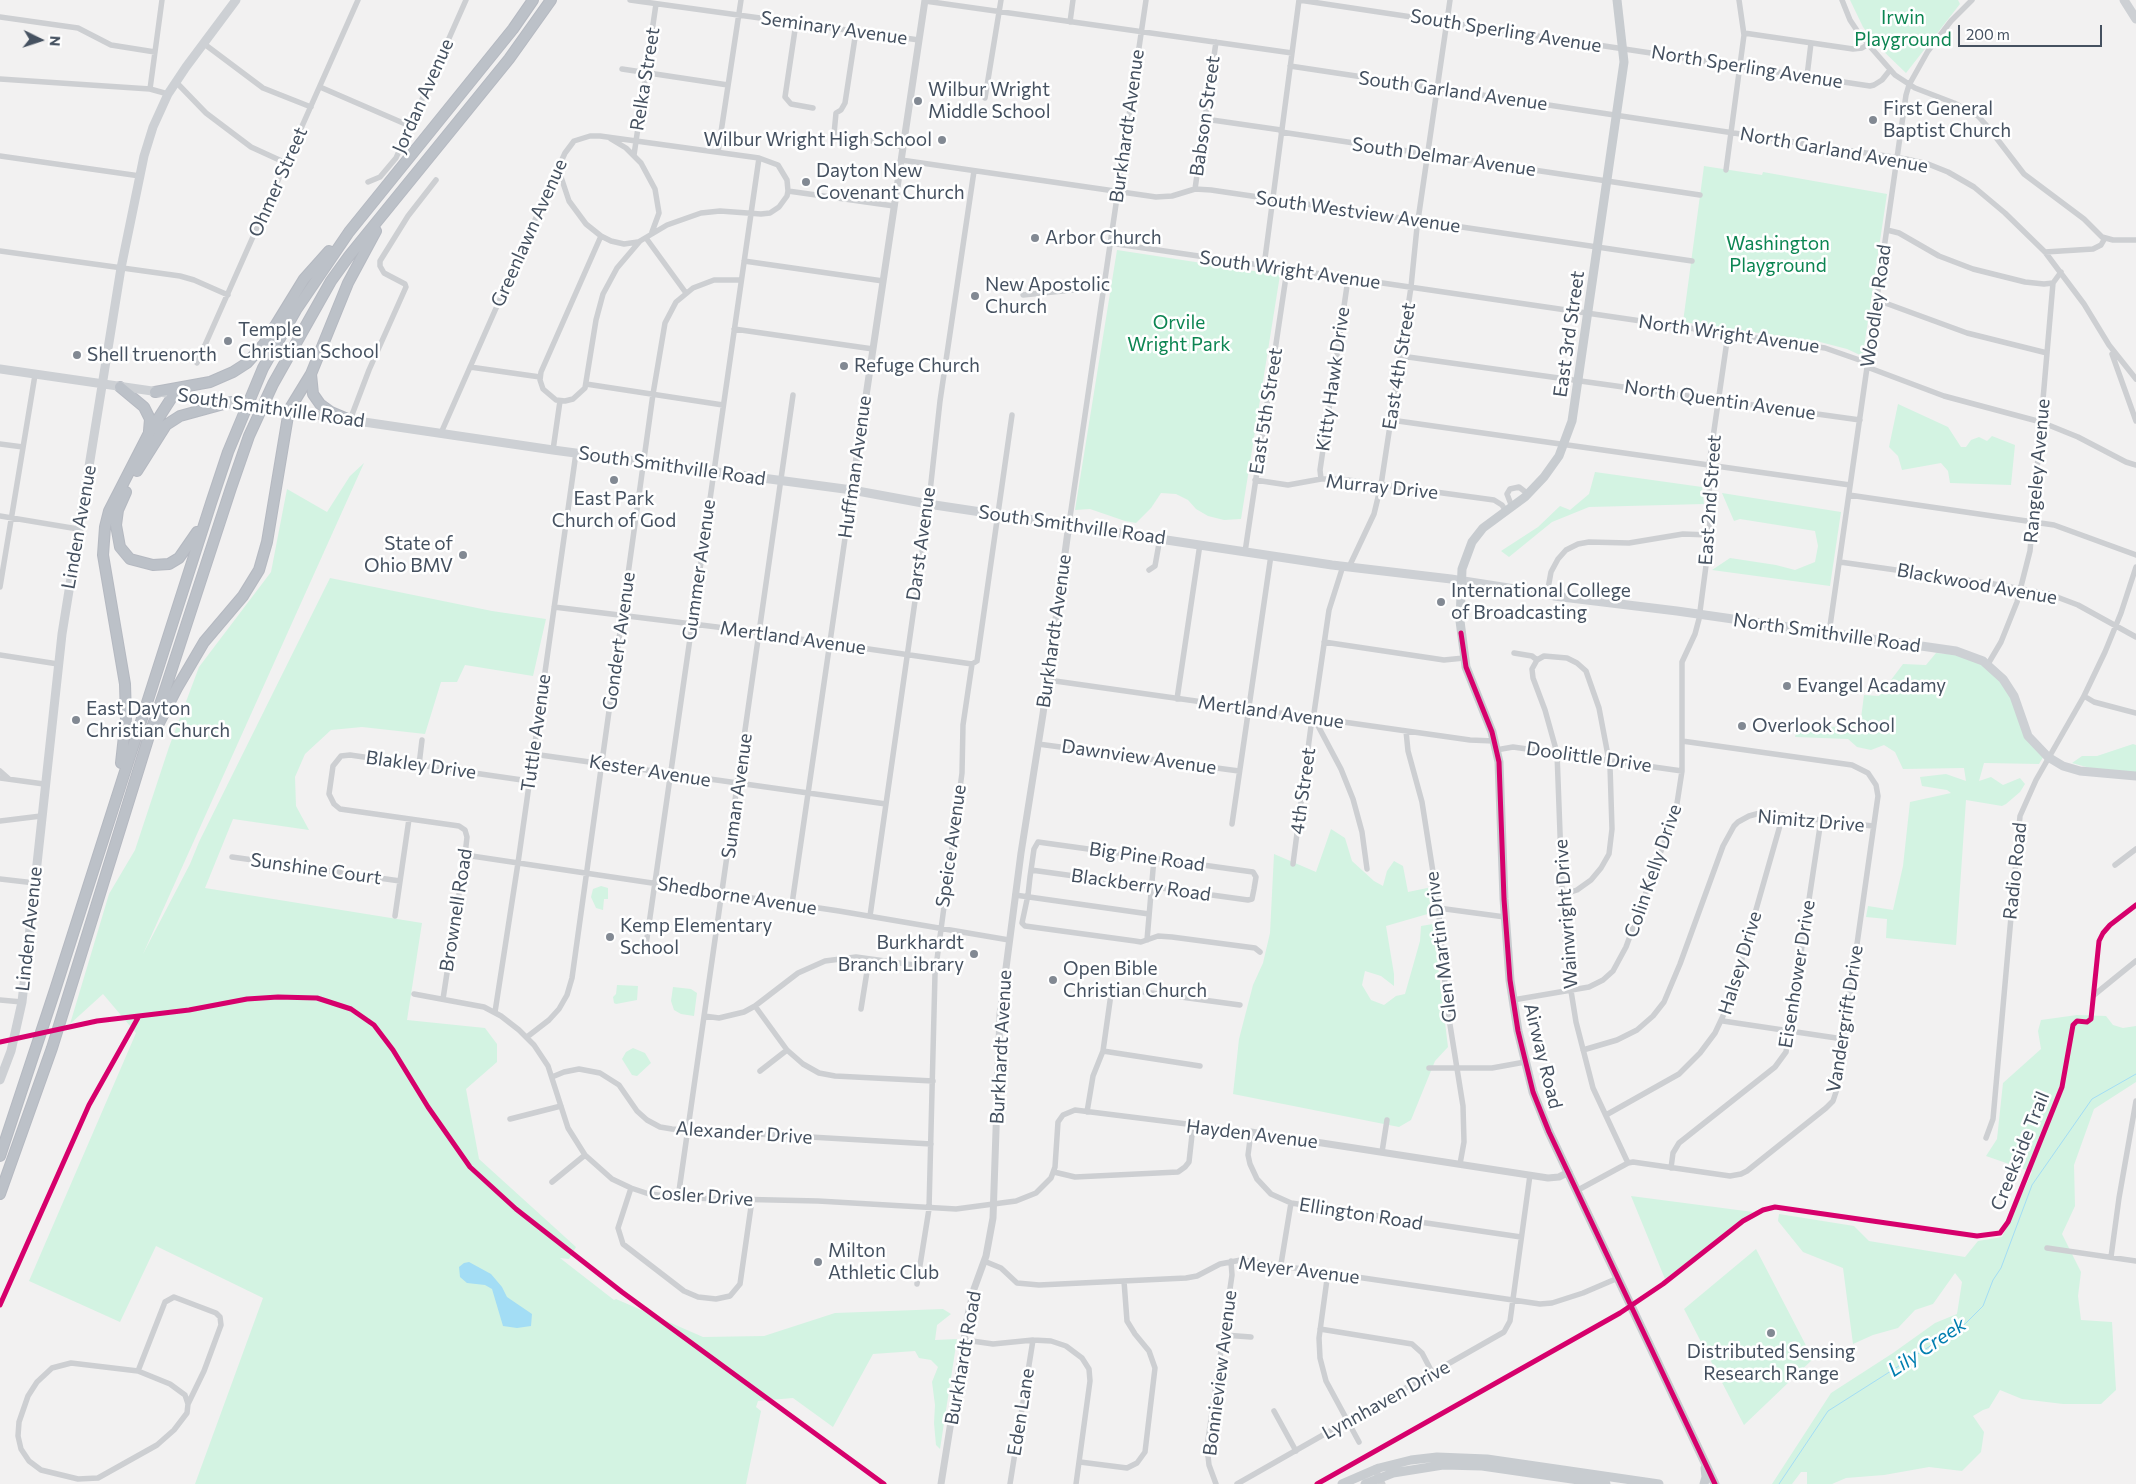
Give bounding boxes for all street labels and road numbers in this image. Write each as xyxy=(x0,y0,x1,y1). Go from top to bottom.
street label: South Sperling Avenue xyxy=(1409,5,1603,57)
street label: Seminary Avenue xyxy=(759,6,909,50)
street label: Relka Street xyxy=(626,26,664,132)
street label: Jordan Avenue xyxy=(388,35,458,157)
street label: North Sperling Avenue xyxy=(1650,41,1844,93)
street label: Burkhardt Avenue xyxy=(1105,48,1149,204)
street label: Babson Street xyxy=(1185,54,1225,178)
street label: South Garland Avenue xyxy=(1357,66,1549,116)
street label: North Garland Avenue xyxy=(1738,122,1930,178)
street label: Ohmer Street xyxy=(244,123,312,241)
street label: South Delmar Avenue xyxy=(1351,133,1537,181)
street label: Greenlawn Avenue xyxy=(486,155,572,311)
street label: South Westview Avenue xyxy=(1254,186,1462,238)
street label: Woodley Road xyxy=(1856,243,1896,369)
street label: South Wright Avenue xyxy=(1198,246,1382,294)
street label: East 3rd Street xyxy=(1549,269,1589,399)
street label: East 4th Street xyxy=(1378,301,1420,431)
street label: Kitty Hawk Drive xyxy=(1312,305,1354,453)
street label: North Wright Avenue xyxy=(1637,310,1821,358)
street label: East 5th Street xyxy=(1245,346,1287,476)
street label: North Quentin Avenue xyxy=(1623,375,1817,425)
street label: South Smithville Road xyxy=(176,384,366,432)
street label: Huffman Avenue xyxy=(834,394,876,540)
street label: Rangeley Avenue xyxy=(2019,398,2055,544)
street label: East 2nd Street xyxy=(1694,434,1726,566)
street label: South Smithville Road xyxy=(577,442,767,490)
street label: Linden Avenue xyxy=(57,463,101,591)
street label: Murray Drive xyxy=(1325,470,1439,504)
street label: Darst Avenue xyxy=(902,486,940,602)
street label: Gummer Avenue xyxy=(678,498,720,642)
street label: South Smithville Road xyxy=(977,501,1167,549)
street label: Burkhardt Avenue xyxy=(1032,553,1076,709)
street label: Blackwood Avenue xyxy=(1895,559,2059,609)
street label: Gondert Avenue xyxy=(598,570,640,712)
street label: North Smithville Road xyxy=(1732,609,1922,657)
street label: Mertland Avenue xyxy=(719,616,867,660)
street label: Tuttle Avenue xyxy=(516,673,556,793)
street label: Mertland Avenue xyxy=(1197,690,1345,734)
street label: Suman Avenue xyxy=(717,732,757,860)
street label: Dawnview Avenue xyxy=(1060,735,1218,779)
street label: Doolittle Drive xyxy=(1525,737,1653,777)
street label: Blakley Drive xyxy=(364,746,478,784)
street label: 4th Street xyxy=(1286,746,1320,836)
street label: Kester Avenue xyxy=(588,750,712,792)
street label: Speice Avenue xyxy=(931,783,971,909)
street label: Colin Kelly Drive xyxy=(1619,801,1687,941)
street label: Nimitz Drive xyxy=(1756,805,1866,837)
street label: Radio Road xyxy=(1999,821,2031,921)
street label: Big Pine Road xyxy=(1088,838,1206,876)
street label: Wainwright Drive xyxy=(1549,838,1583,990)
street label: Brownell Road xyxy=(435,847,477,973)
street label: Sunshine Court xyxy=(249,849,383,889)
street label: Blackberry Road xyxy=(1070,864,1212,906)
street label: Linden Avenue xyxy=(11,865,47,993)
street label: Glen Martin Drive xyxy=(1420,870,1462,1024)
street label: Shedborne Avenue xyxy=(656,872,818,920)
street label: Eisenhower Drive xyxy=(1774,898,1820,1050)
street label: Halsey Drive xyxy=(1713,909,1767,1017)
street label: Vandergrift Drive xyxy=(1822,944,1868,1094)
street label: Burkhardt Avenue xyxy=(986,969,1016,1125)
street label: Airway Road xyxy=(1519,1001,1567,1111)
street label: Creekside Trail xyxy=(1986,1088,2054,1214)
street label: Hayden Avenue xyxy=(1185,1115,1319,1153)
street label: Alexander Drive xyxy=(675,1117,813,1149)
street label: Cosler Drive xyxy=(648,1181,754,1211)
street label: Ellington Road xyxy=(1298,1193,1424,1235)
street label: Meyer Avenue xyxy=(1237,1251,1361,1289)
street label: Burkhardt Road xyxy=(940,1289,986,1427)
street label: Bonnieview Avenue xyxy=(1199,1289,1241,1457)
street label: Lynnhaven Drive xyxy=(1318,1356,1454,1444)
street label: Eden Lane xyxy=(1003,1367,1039,1457)

